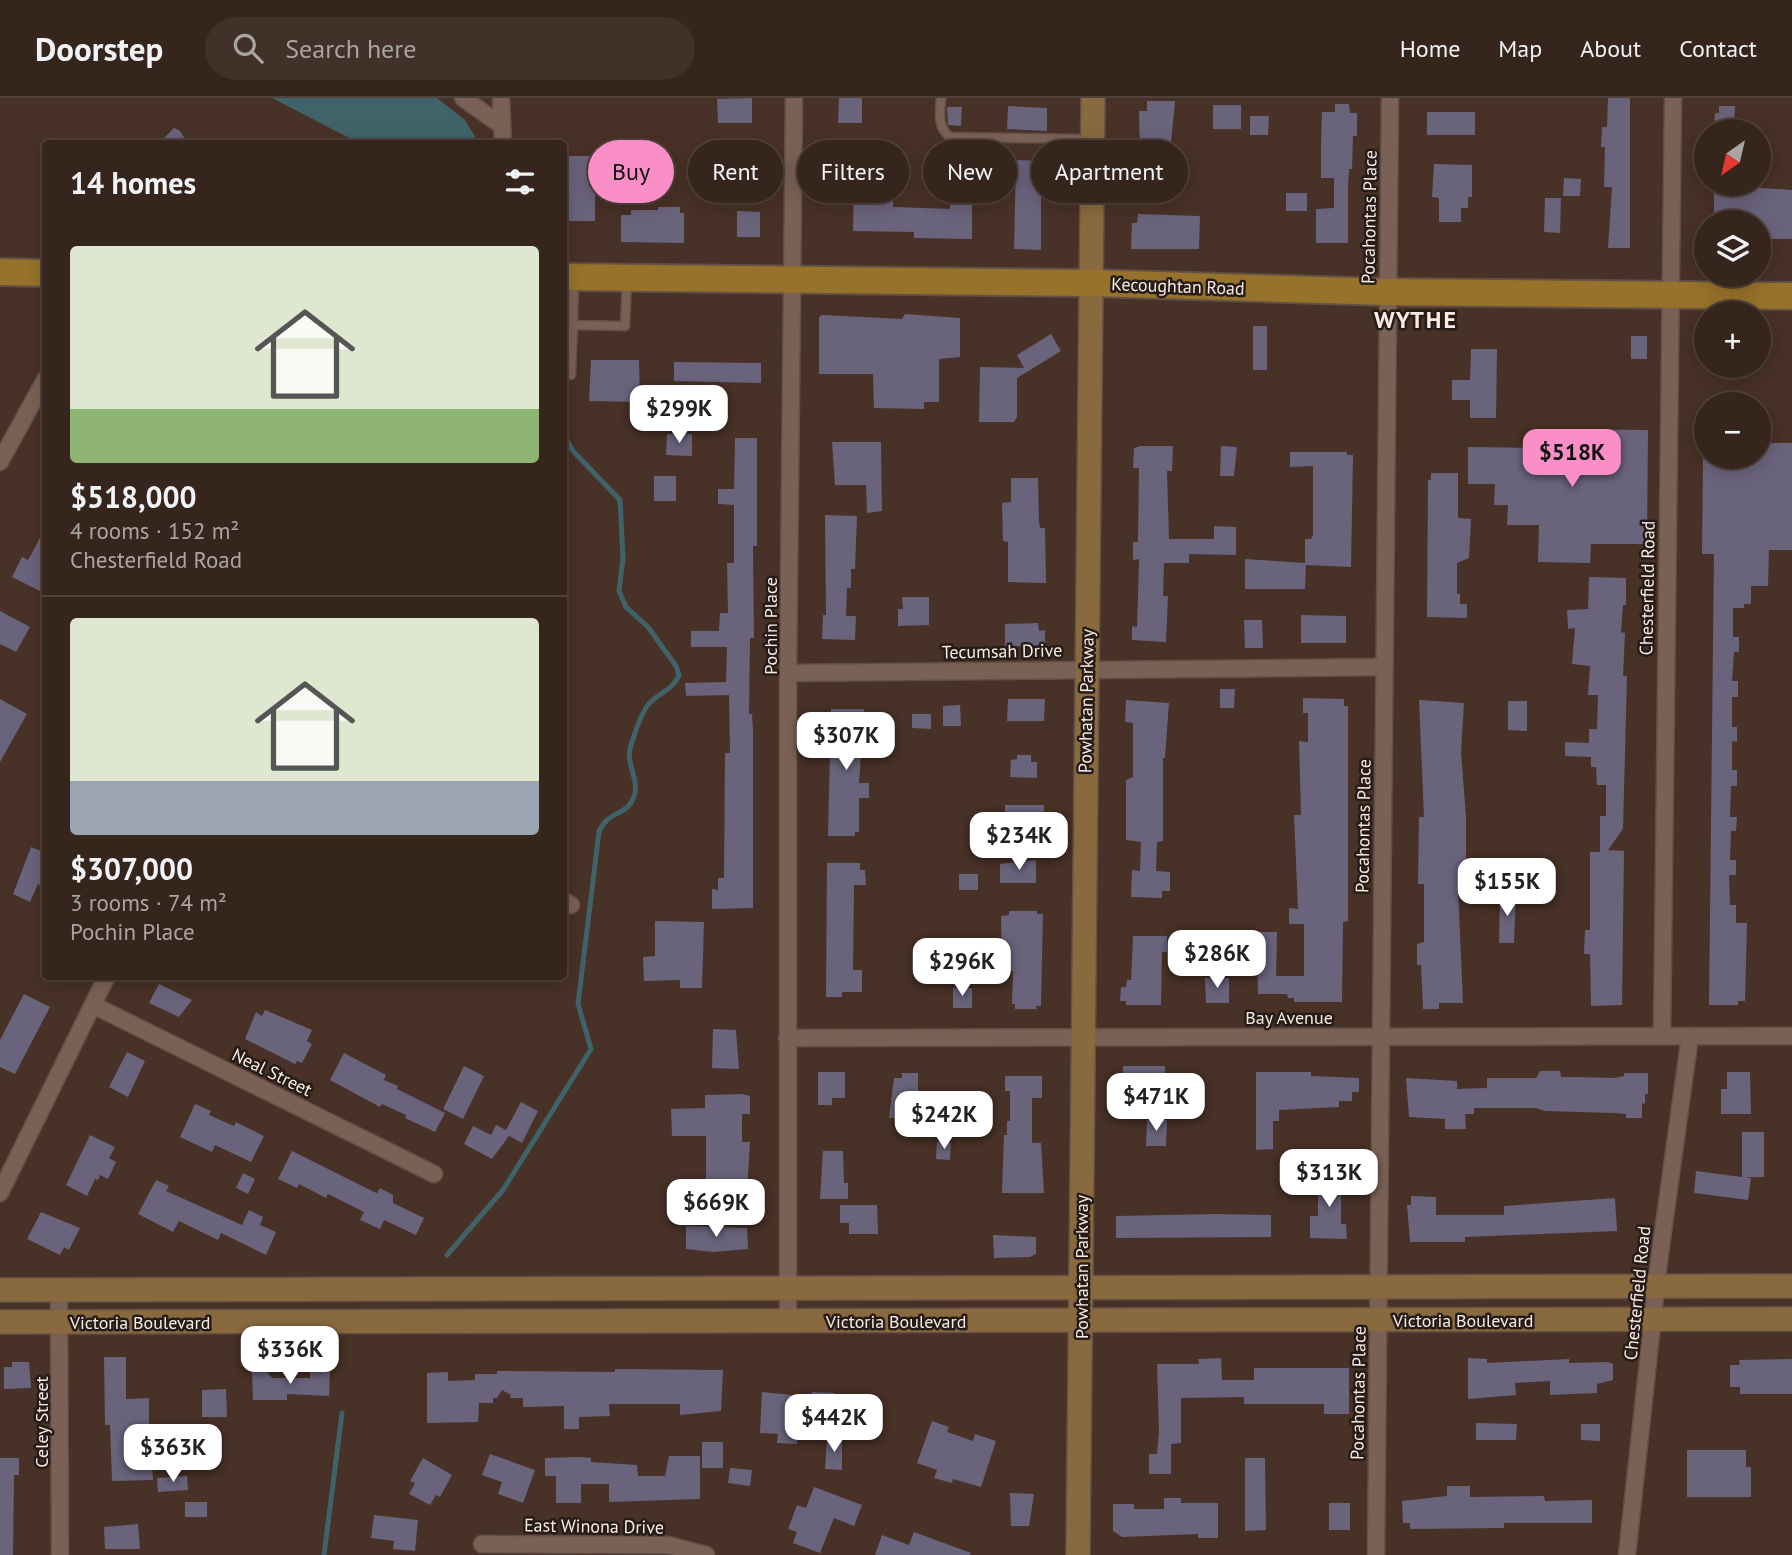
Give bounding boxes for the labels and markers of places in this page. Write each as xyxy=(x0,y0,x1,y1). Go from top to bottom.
pin: $299K xyxy=(630,386,728,445)
pin: $518K xyxy=(1523,430,1621,489)
pin: $307K xyxy=(797,712,895,772)
pin: $234K xyxy=(970,812,1068,872)
pin: $155K xyxy=(1458,858,1556,918)
pin: $286K xyxy=(1168,930,1266,990)
pin: $296K xyxy=(913,939,1011,998)
pin: $471K xyxy=(1107,1074,1205,1133)
pin: $242K xyxy=(895,1091,993,1151)
pin: $313K xyxy=(1280,1150,1378,1209)
pin: $669K xyxy=(667,1180,765,1239)
pin: $336K xyxy=(241,1326,339,1386)
pin: $442K xyxy=(785,1394,883,1454)
pin: $363K xyxy=(124,1424,222,1484)

